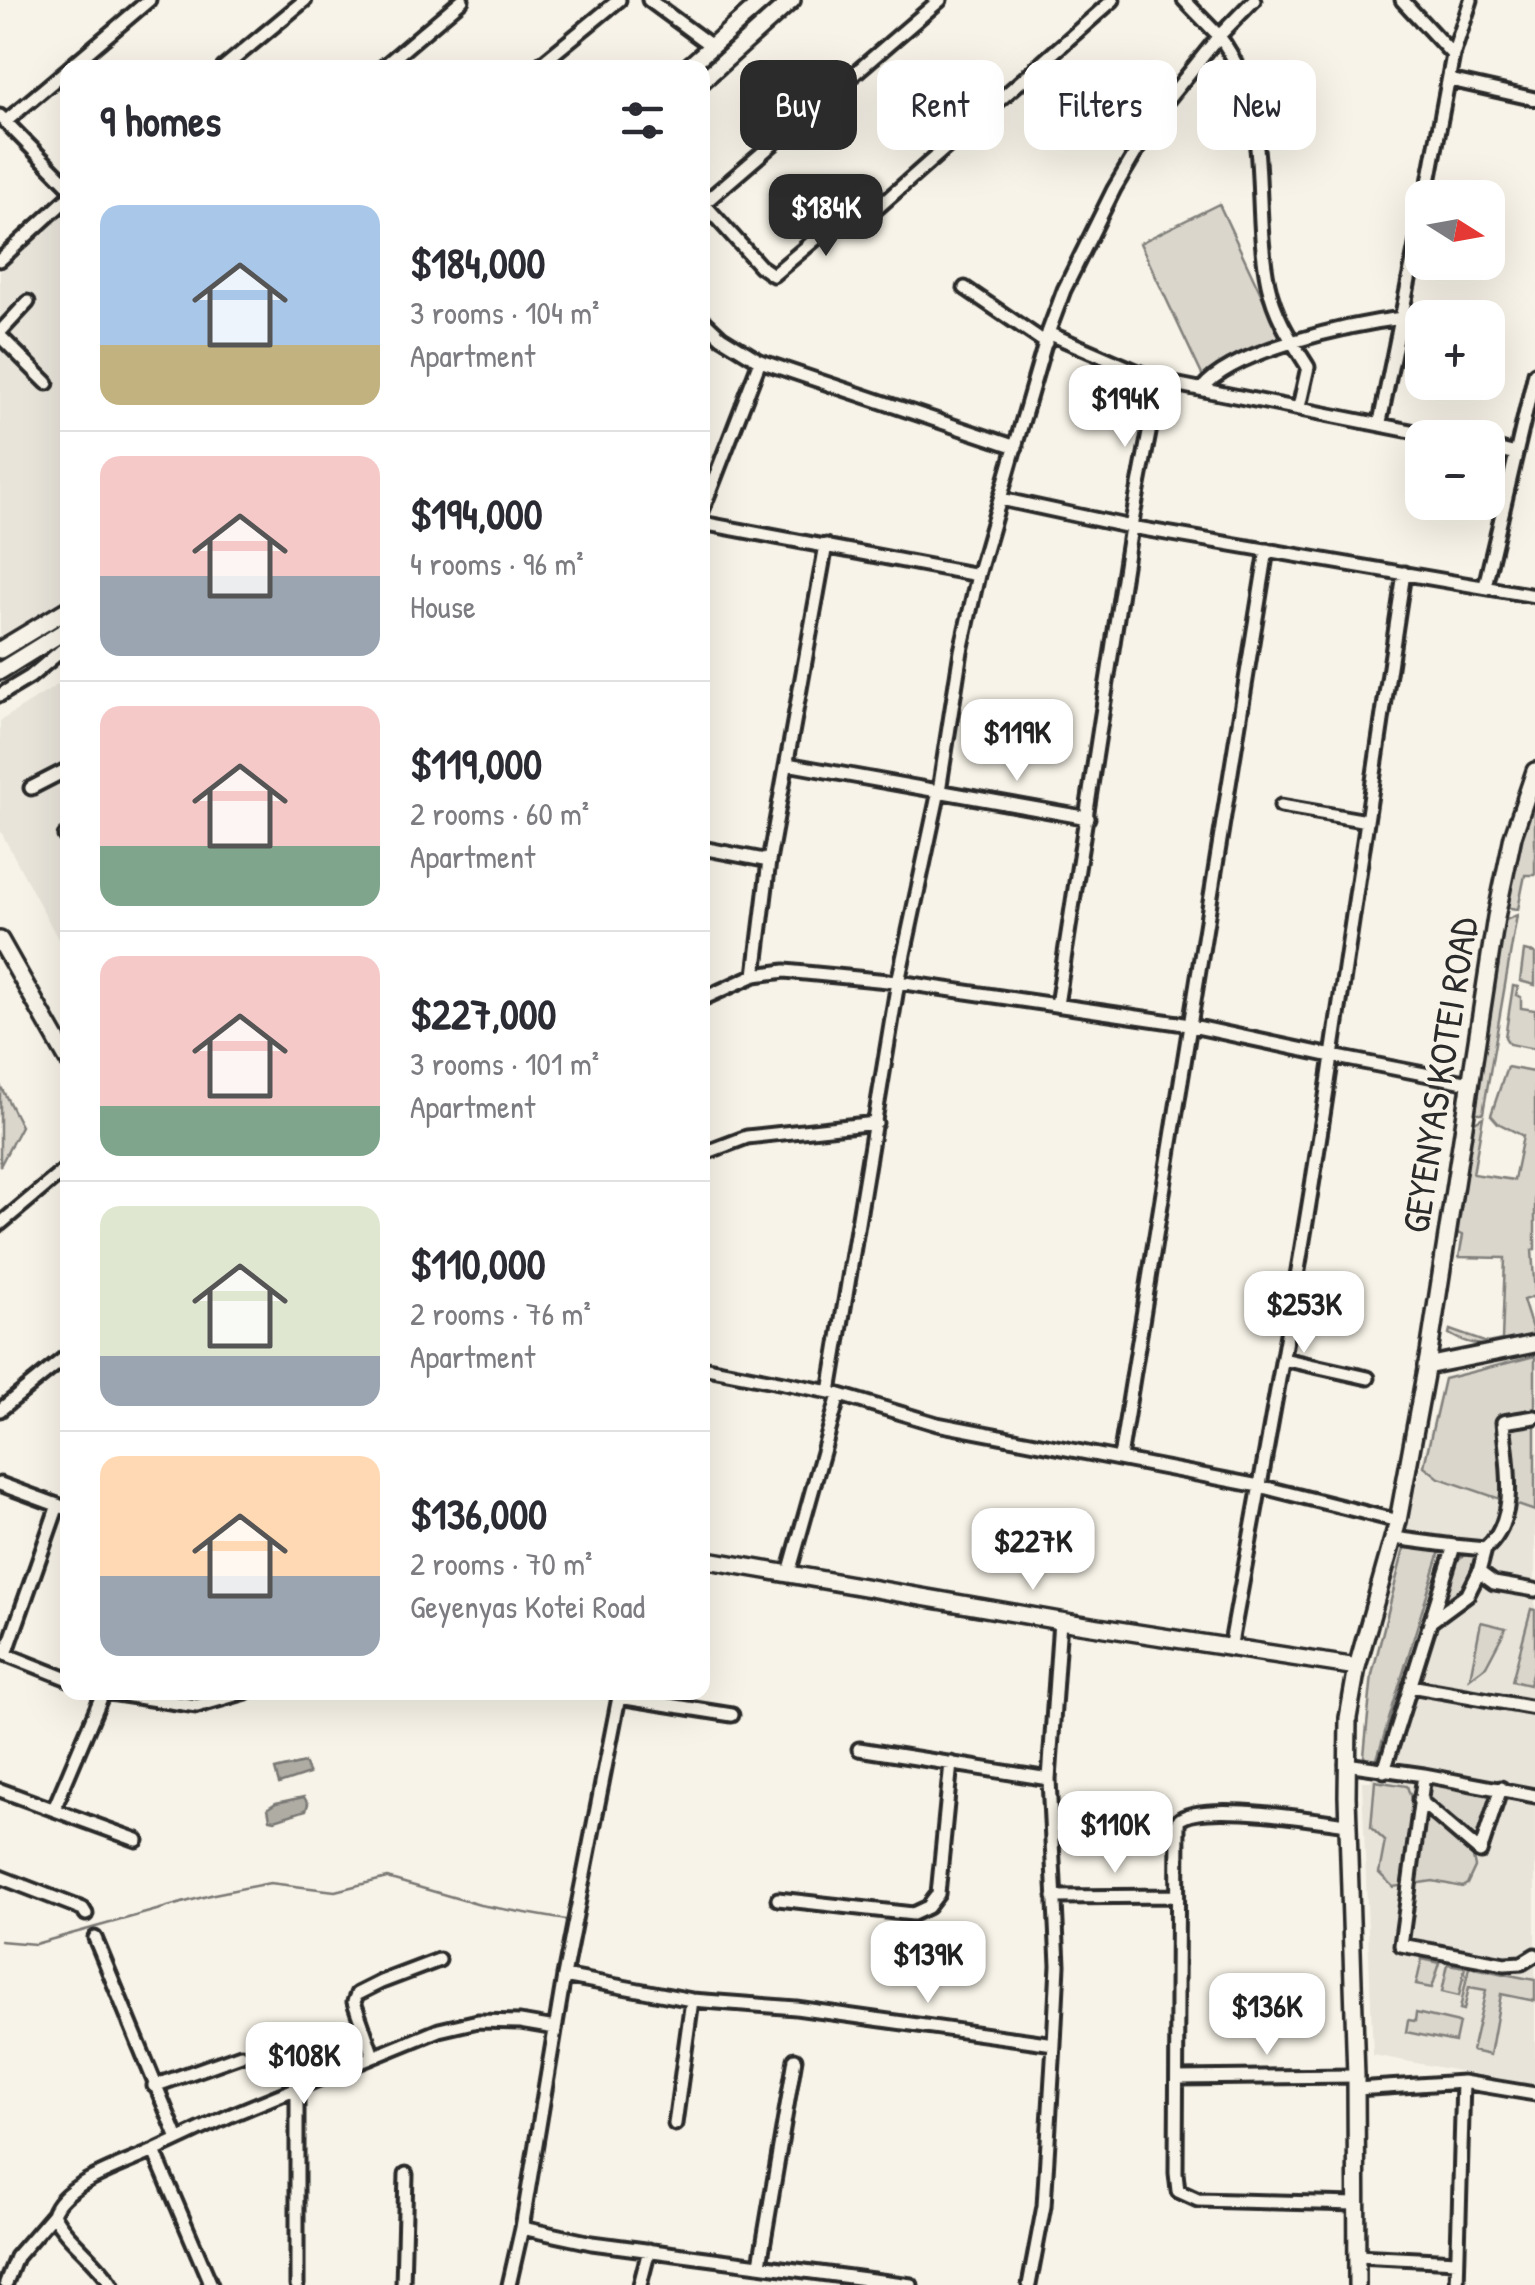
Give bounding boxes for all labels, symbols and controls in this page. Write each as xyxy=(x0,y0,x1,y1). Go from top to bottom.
chip: Buy xyxy=(740,60,857,150)
chip: Rent xyxy=(877,60,1004,150)
chip: Filters xyxy=(1024,60,1177,150)
chip: New xyxy=(1197,60,1316,150)
text: 9 homes xyxy=(100,92,221,149)
icon: filters xyxy=(615,93,670,148)
pin: $184K xyxy=(756,174,896,259)
north arrow xyxy=(1405,180,1505,280)
map controls xyxy=(1405,180,1505,520)
text: $184K xyxy=(791,185,861,228)
text: $184,000 xyxy=(410,234,545,291)
icon: home xyxy=(180,245,300,365)
text: 3 rooms · 104 m² xyxy=(410,291,599,334)
button: + xyxy=(1405,300,1505,400)
text: Apartment xyxy=(410,334,535,377)
pin: $194K xyxy=(1055,365,1195,450)
text: $194K xyxy=(1091,376,1159,419)
button: − xyxy=(1405,420,1505,520)
text: $194,000 xyxy=(410,485,543,542)
icon: home xyxy=(180,496,300,616)
text: 4 rooms · 96 m² xyxy=(410,542,584,585)
text: House xyxy=(410,585,476,628)
pin: $119K xyxy=(947,699,1087,784)
text: $119K xyxy=(983,710,1051,753)
text: $119,000 xyxy=(410,735,542,792)
icon: home xyxy=(180,746,300,866)
text: 2 rooms · 60 m² xyxy=(410,792,589,835)
text: Apartment xyxy=(410,835,535,878)
street label: GEYENYAS KOTEI ROAD xyxy=(1388,914,1490,1236)
text: $227,000 xyxy=(410,985,556,1042)
icon: home xyxy=(180,996,300,1116)
text: 3 rooms · 101 m² xyxy=(410,1042,599,1085)
text: Apartment xyxy=(410,1085,535,1128)
text: $110,000 xyxy=(410,1235,546,1292)
icon: home xyxy=(180,1246,300,1366)
pin: $253K xyxy=(1234,1271,1374,1356)
text: $253K xyxy=(1266,1282,1342,1325)
text: 2 rooms · 76 m² xyxy=(410,1292,591,1335)
text: Apartment xyxy=(410,1335,535,1378)
text: $136,000 xyxy=(410,1485,547,1542)
icon: home xyxy=(180,1496,300,1616)
pin: $227K xyxy=(963,1508,1103,1593)
text: $227K xyxy=(994,1519,1072,1562)
text: 2 rooms · 70 m² xyxy=(410,1542,592,1585)
text: Geyenyas Kotei Road xyxy=(410,1585,645,1628)
pin: $110K xyxy=(1045,1791,1185,1876)
text: $110K xyxy=(1080,1802,1150,1845)
pin: $139K xyxy=(858,1921,998,2006)
text: $139K xyxy=(893,1932,963,1975)
pin: $136K xyxy=(1197,1973,1337,2058)
text: $136K xyxy=(1231,1984,1303,2027)
pin: $108K xyxy=(234,2022,374,2107)
text: $108K xyxy=(268,2033,340,2076)

